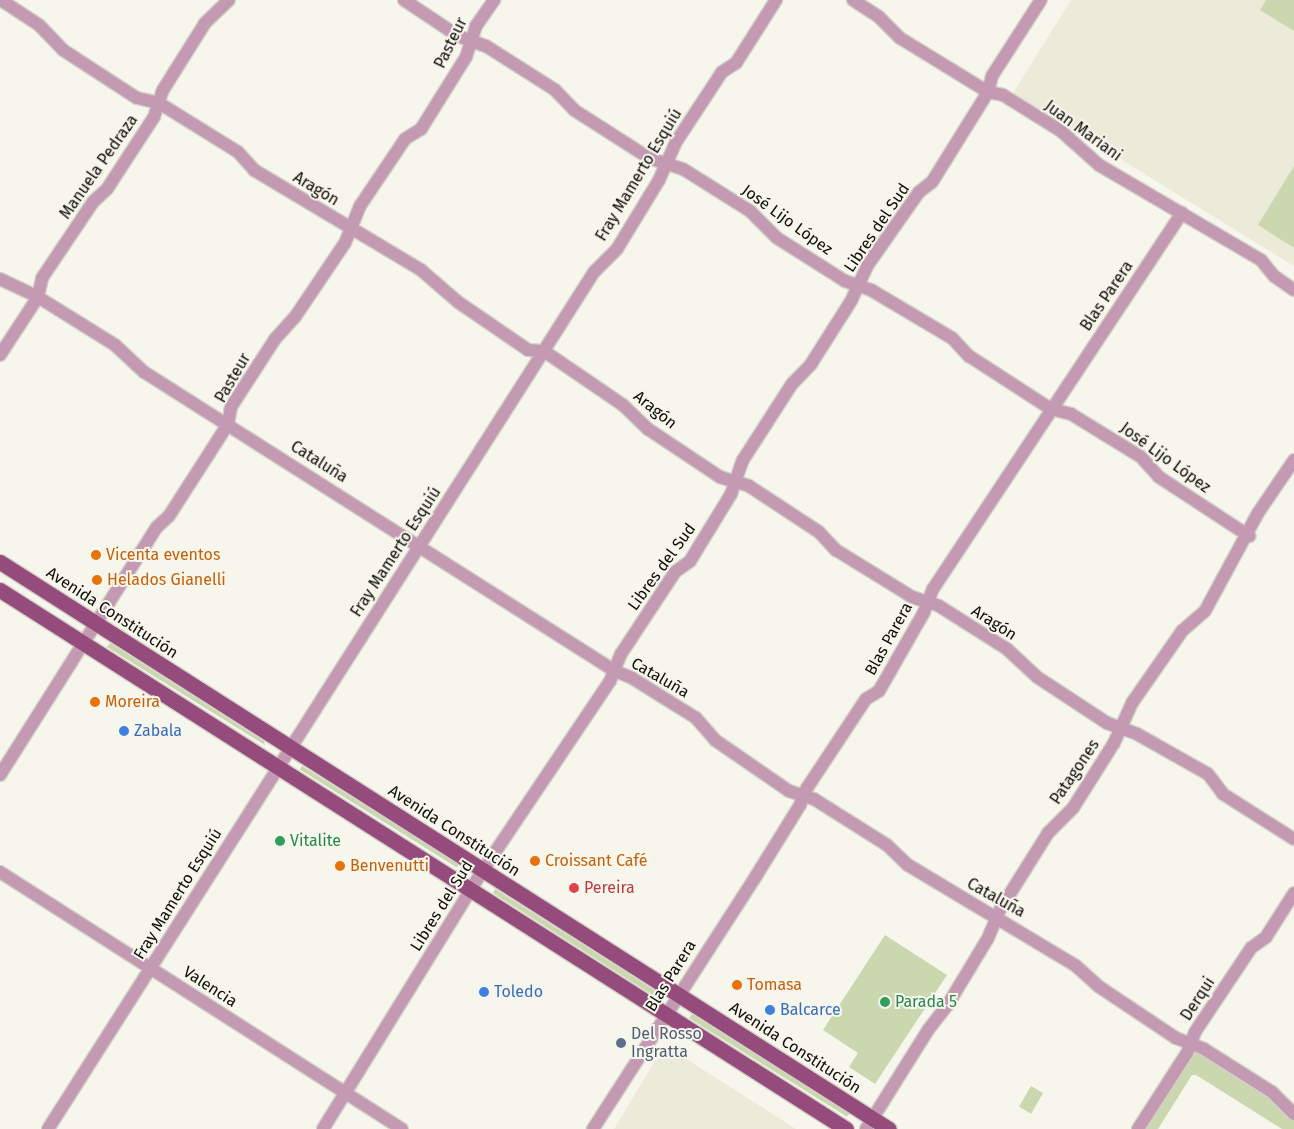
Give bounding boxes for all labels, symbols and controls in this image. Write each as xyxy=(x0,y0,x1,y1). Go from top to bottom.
street label: Pasteur xyxy=(430,14,472,72)
street label: Juan Mariani xyxy=(1041,97,1125,165)
street label: Fray Mamerto Esquiú xyxy=(592,105,686,245)
street label: Manuela Pedraza xyxy=(56,111,142,223)
street label: Aragón xyxy=(290,168,342,210)
street label: Libres del Sud xyxy=(840,180,914,276)
street label: José Lijo López xyxy=(738,181,836,259)
street label: Blas Parera xyxy=(1077,257,1137,335)
street label: Pasteur xyxy=(211,350,255,406)
street label: Aragón xyxy=(629,387,681,433)
street label: José Lijo López xyxy=(1116,419,1214,497)
street label: Cataluña xyxy=(287,437,351,487)
street label: Fray Mamerto Esquiú xyxy=(347,483,445,621)
street label: Libres del Sud xyxy=(624,520,700,614)
place label: Vicenta eventos xyxy=(106,545,220,565)
marker: Vicenta eventos xyxy=(90,549,102,561)
street label: Avenida Constitución xyxy=(43,563,181,663)
place label: Helados Gianelli xyxy=(107,570,226,590)
marker: Helados Gianelli xyxy=(91,574,103,586)
street label: Blas Parera xyxy=(861,599,917,679)
street label: Aragón xyxy=(968,601,1020,645)
street label: Cataluña xyxy=(628,654,692,702)
place label: Moreira xyxy=(105,692,160,712)
marker: Moreira xyxy=(89,696,101,708)
place label: Zabala xyxy=(134,721,182,741)
marker: Zabala xyxy=(118,725,130,737)
street label: Patagones xyxy=(1046,736,1104,808)
street label: Avenida Constitución xyxy=(385,781,523,881)
street label: Fray Mamerto Esquiú xyxy=(130,825,226,963)
place label: Vitalite xyxy=(290,831,341,851)
marker: Vitalite xyxy=(274,835,286,847)
place label: Croissant Café xyxy=(545,851,647,871)
marker: Croissant Café xyxy=(529,855,541,867)
place label: Benvenutti xyxy=(350,856,429,876)
street label: Libres del Sud xyxy=(407,857,477,955)
marker: Benvenutti xyxy=(334,860,346,872)
street label: Cataluña xyxy=(963,874,1029,922)
place label: Pereira xyxy=(584,878,635,898)
marker: Pereira xyxy=(568,882,580,894)
street label: Blas Parera xyxy=(642,937,700,1015)
street label: Valencia xyxy=(179,963,241,1011)
street label: Derqui xyxy=(1177,974,1219,1024)
place label: Tomasa xyxy=(747,975,802,995)
marker: Tomasa xyxy=(731,979,743,991)
place label: Toledo xyxy=(494,982,543,1002)
marker: Toledo xyxy=(478,986,490,998)
place label: Parada 5 xyxy=(895,992,957,1012)
marker: Parada 5 xyxy=(879,996,891,1008)
street label: Avenida Constitución xyxy=(726,998,864,1098)
place label: Balcarce xyxy=(780,1000,841,1020)
marker: Balcarce xyxy=(764,1004,776,1016)
place label: Del Rosso Ingratta xyxy=(631,1024,702,1062)
marker: Del Rosso Ingratta xyxy=(615,1037,627,1049)

